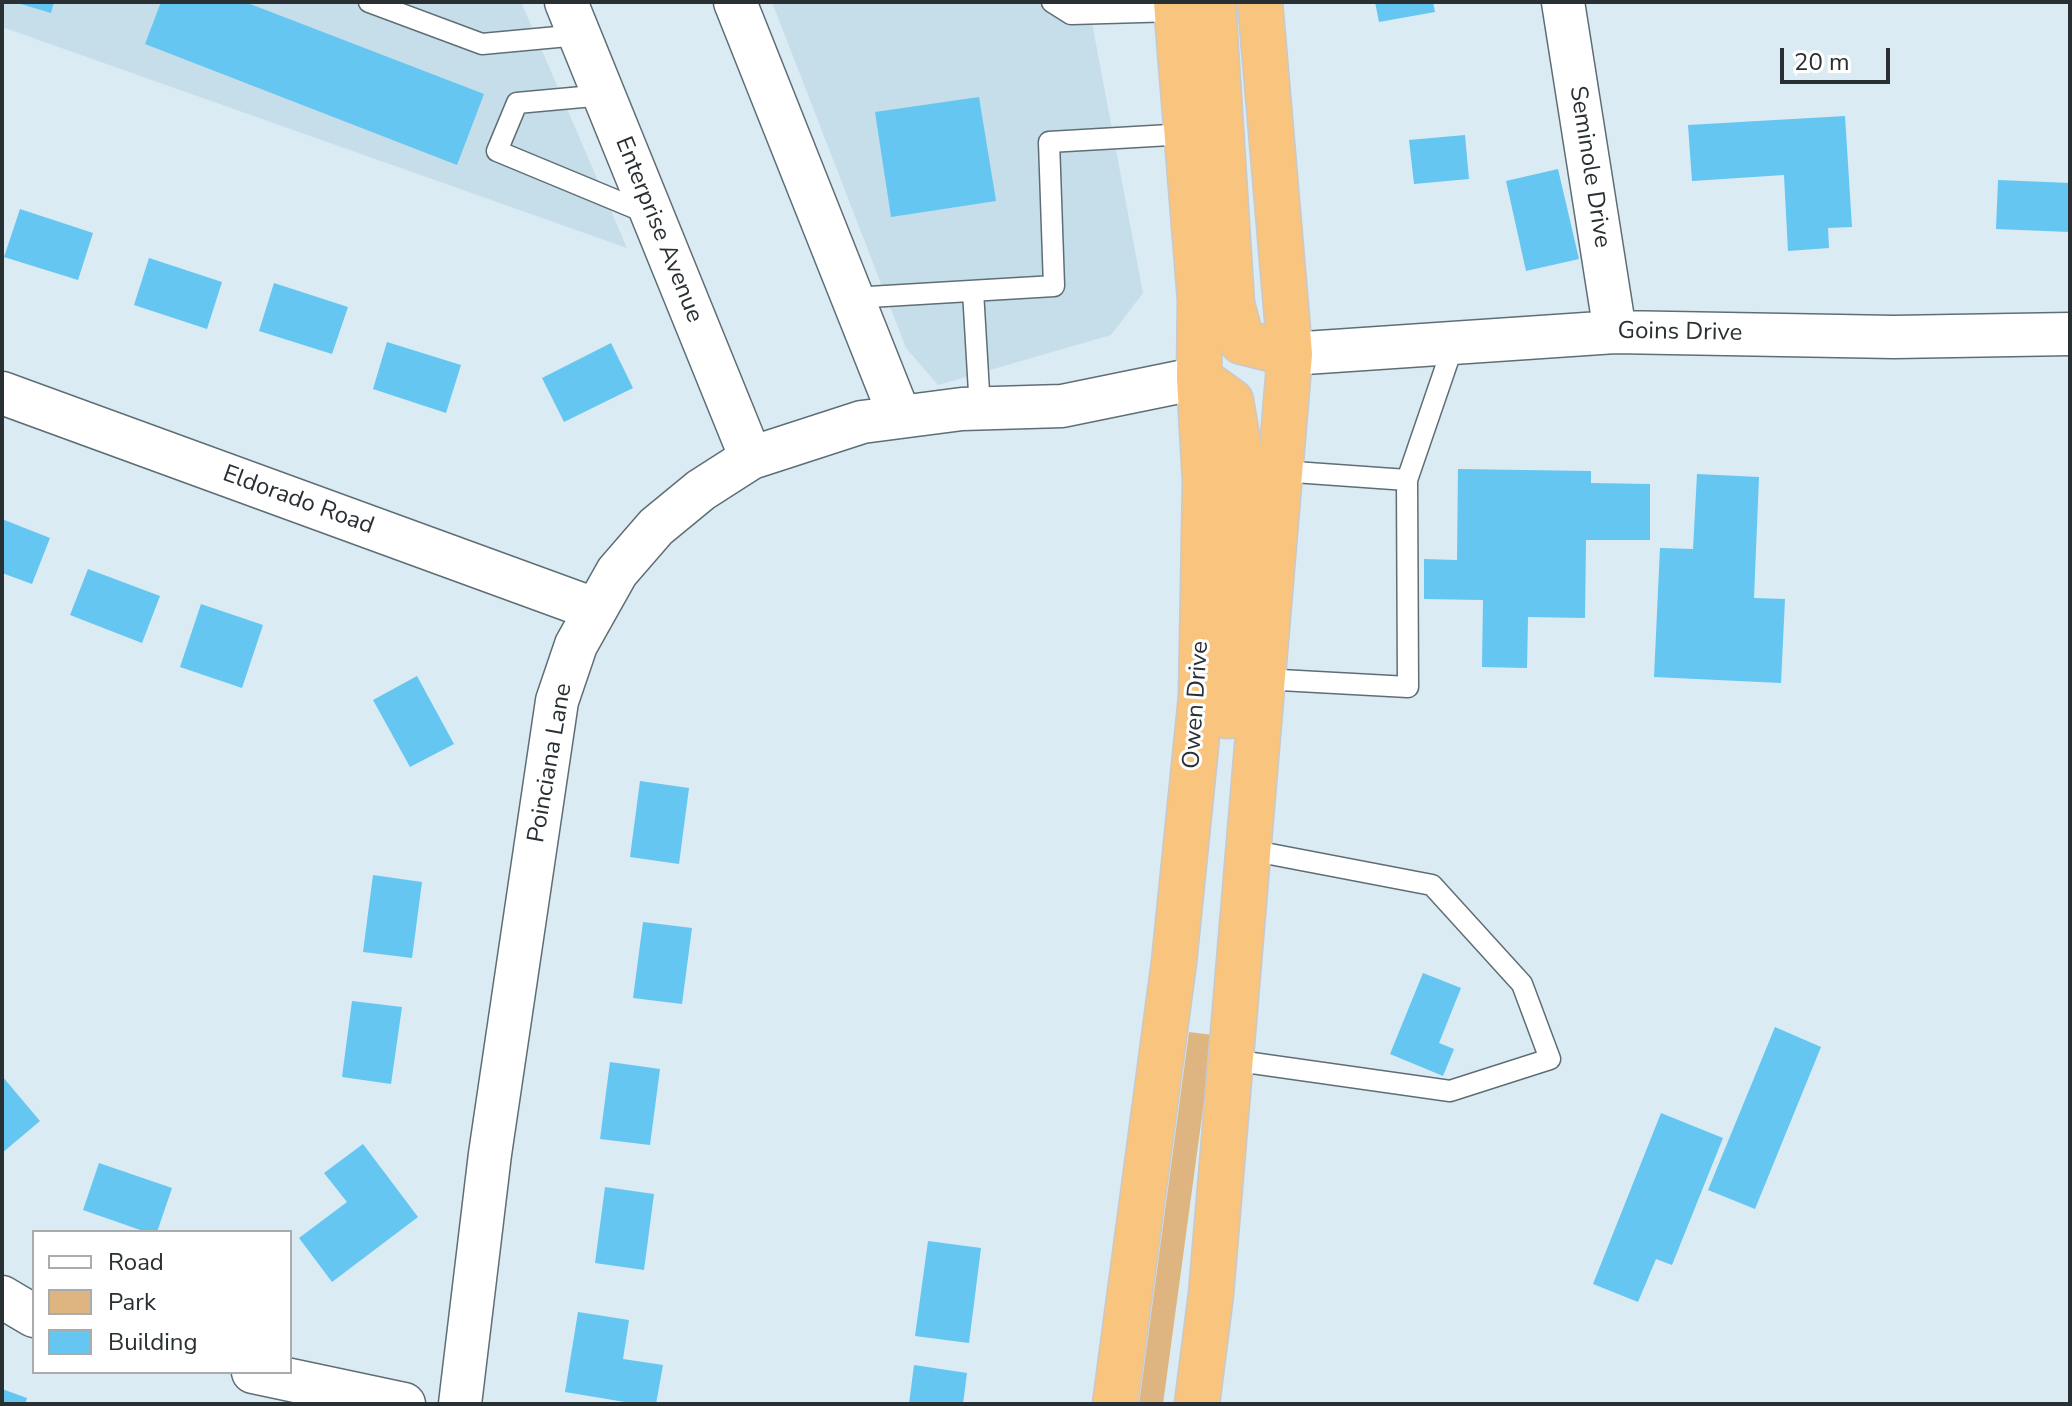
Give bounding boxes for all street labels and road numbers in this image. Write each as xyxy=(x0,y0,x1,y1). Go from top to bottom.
street label: Seminole Drive xyxy=(1562,84,1616,250)
street label: Enterprise Avenue xyxy=(608,133,708,327)
street label: Goins Drive xyxy=(1617,318,1743,348)
street label: Eldorado Road xyxy=(218,460,378,542)
street label: Owen Drive xyxy=(1178,640,1216,770)
street label: Poinciana Lane xyxy=(523,681,579,845)

